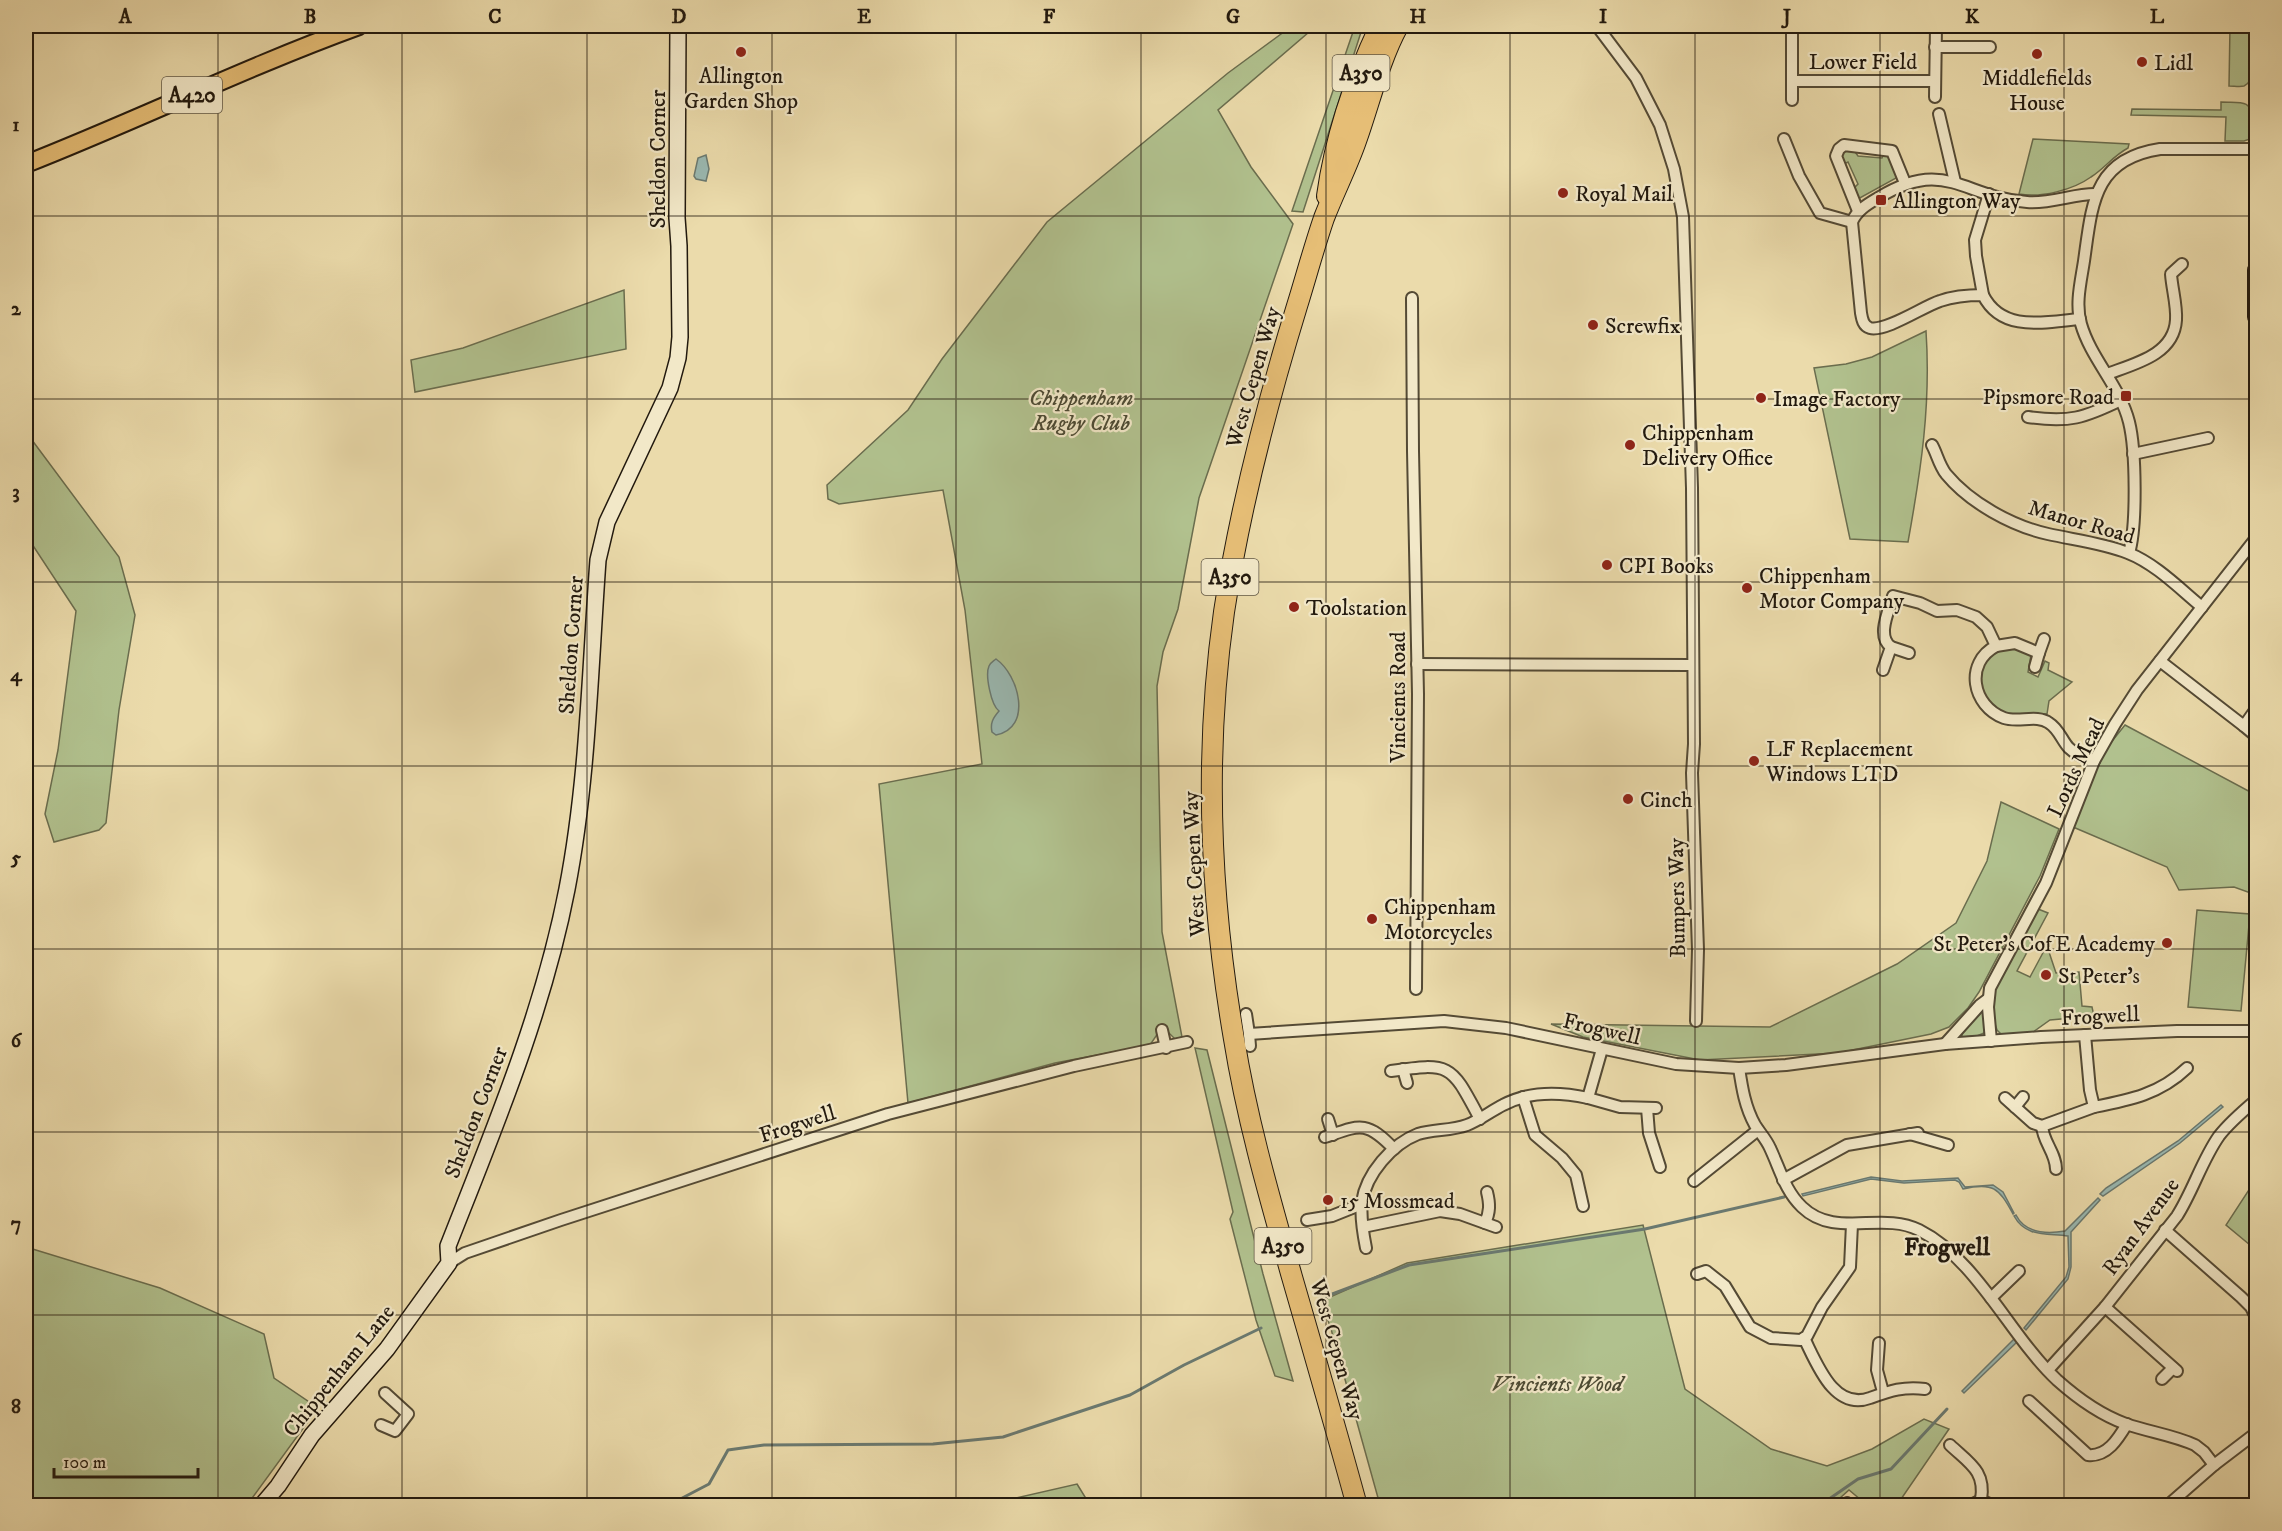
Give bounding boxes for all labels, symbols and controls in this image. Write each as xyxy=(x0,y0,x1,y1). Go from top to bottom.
text: A xyxy=(118,5,133,30)
text: B xyxy=(304,5,316,30)
text: C xyxy=(488,5,502,30)
text: D xyxy=(672,5,687,30)
text: E xyxy=(857,5,871,30)
text: F xyxy=(1043,5,1056,30)
text: G xyxy=(1226,5,1240,30)
text: H xyxy=(1410,5,1427,30)
text: I xyxy=(1599,5,1607,30)
text: J xyxy=(1781,5,1791,30)
text: K xyxy=(1965,5,1980,30)
text: L xyxy=(2150,5,2165,30)
marker: Allington Garden Shop xyxy=(734,45,748,59)
marker: Middlefields House xyxy=(2030,47,2044,61)
street label: Lower Field xyxy=(1809,49,1917,76)
place label: Lidl xyxy=(2154,50,2194,77)
road number: A350 xyxy=(1332,55,1390,91)
marker: Lidl xyxy=(2135,55,2149,69)
place label: Allington Garden Shop xyxy=(684,63,798,115)
place label: Middlefields House xyxy=(1982,65,2092,117)
road number: A420 xyxy=(162,77,222,113)
street label: Sheldon Corner xyxy=(645,89,672,228)
text: 1 xyxy=(12,113,20,138)
place label: Royal Mail xyxy=(1575,181,1673,208)
marker: Royal Mail xyxy=(1556,186,1570,200)
place label: Allington Way xyxy=(1893,188,2021,215)
marker: Allington Way xyxy=(1874,193,1888,207)
text: 2 xyxy=(11,297,22,322)
street label: West Cepen Way xyxy=(1220,303,1287,452)
place label: Screwfix xyxy=(1605,313,1681,340)
marker: Screwfix xyxy=(1586,318,1600,332)
place label: Pipsmore Road xyxy=(1983,384,2114,411)
park label: Chippenham Rugby Club xyxy=(1029,385,1133,437)
place label: Image Factory xyxy=(1773,386,1901,413)
marker: Pipsmore Road xyxy=(2119,389,2133,403)
marker: Image Factory xyxy=(1754,391,1768,405)
place label: Chippenham Delivery Office xyxy=(1642,420,1773,472)
marker: Chippenham Delivery Office xyxy=(1623,438,1637,452)
text: 3 xyxy=(12,480,20,505)
street label: Manor Road xyxy=(2025,494,2138,551)
place label: CPI Books xyxy=(1619,553,1714,580)
marker: CPI Books xyxy=(1600,558,1614,572)
road number: A350 xyxy=(1202,559,1258,595)
place label: Chippenham Motor Company xyxy=(1759,563,1905,615)
street label: Sheldon Corner xyxy=(553,574,590,715)
marker: Chippenham Motor Company xyxy=(1740,581,1754,595)
place label: Toolstation xyxy=(1306,595,1407,622)
marker: Toolstation xyxy=(1287,600,1301,614)
street label: Vincients Road xyxy=(1385,631,1412,764)
text: 4 xyxy=(10,663,23,688)
street label: Lords Mead xyxy=(2042,713,2111,822)
place label: LF Replacement Windows LTD xyxy=(1765,736,1913,788)
marker: LF Replacement Windows LTD xyxy=(1747,754,1761,768)
place label: Cinch xyxy=(1640,787,1693,814)
street label: West Cepen Way xyxy=(1177,790,1212,938)
marker: Cinch xyxy=(1621,792,1635,806)
street label: Bumpers Way xyxy=(1663,837,1692,958)
text: 5 xyxy=(10,846,21,871)
place label: Chippenham Motorcycles xyxy=(1384,894,1496,946)
marker: Chippenham Motorcycles xyxy=(1365,912,1379,926)
place label: St Peter's CofE Academy xyxy=(1933,931,2156,958)
marker: St Peter's CofE Academy xyxy=(2160,936,2174,950)
place label: St Peter's xyxy=(2058,963,2140,990)
marker: St Peter's xyxy=(2039,968,2053,982)
street label: Frogwell xyxy=(2060,1001,2141,1032)
street label: Frogwell xyxy=(1560,1007,1643,1052)
text: 6 xyxy=(11,1029,23,1054)
street label: Sheldon Corner xyxy=(439,1042,514,1182)
street label: Frogwell xyxy=(756,1099,839,1149)
street label: Ryan Avenue xyxy=(2097,1173,2186,1281)
place label: 15 Mossmead xyxy=(1340,1188,1455,1215)
marker: 15 Mossmead xyxy=(1321,1193,1335,1207)
text: 7 xyxy=(11,1212,21,1237)
road number: A350 xyxy=(1254,1228,1312,1264)
district label: Frogwell xyxy=(1904,1233,1991,1263)
street label: West Cepen Way xyxy=(1303,1275,1370,1424)
street label: Chippenham Lane xyxy=(278,1299,401,1443)
park label: Vincients Wood xyxy=(1491,1371,1626,1398)
text: 8 xyxy=(11,1395,21,1420)
scale bar xyxy=(54,1441,198,1479)
text: 100 m xyxy=(63,1452,106,1474)

